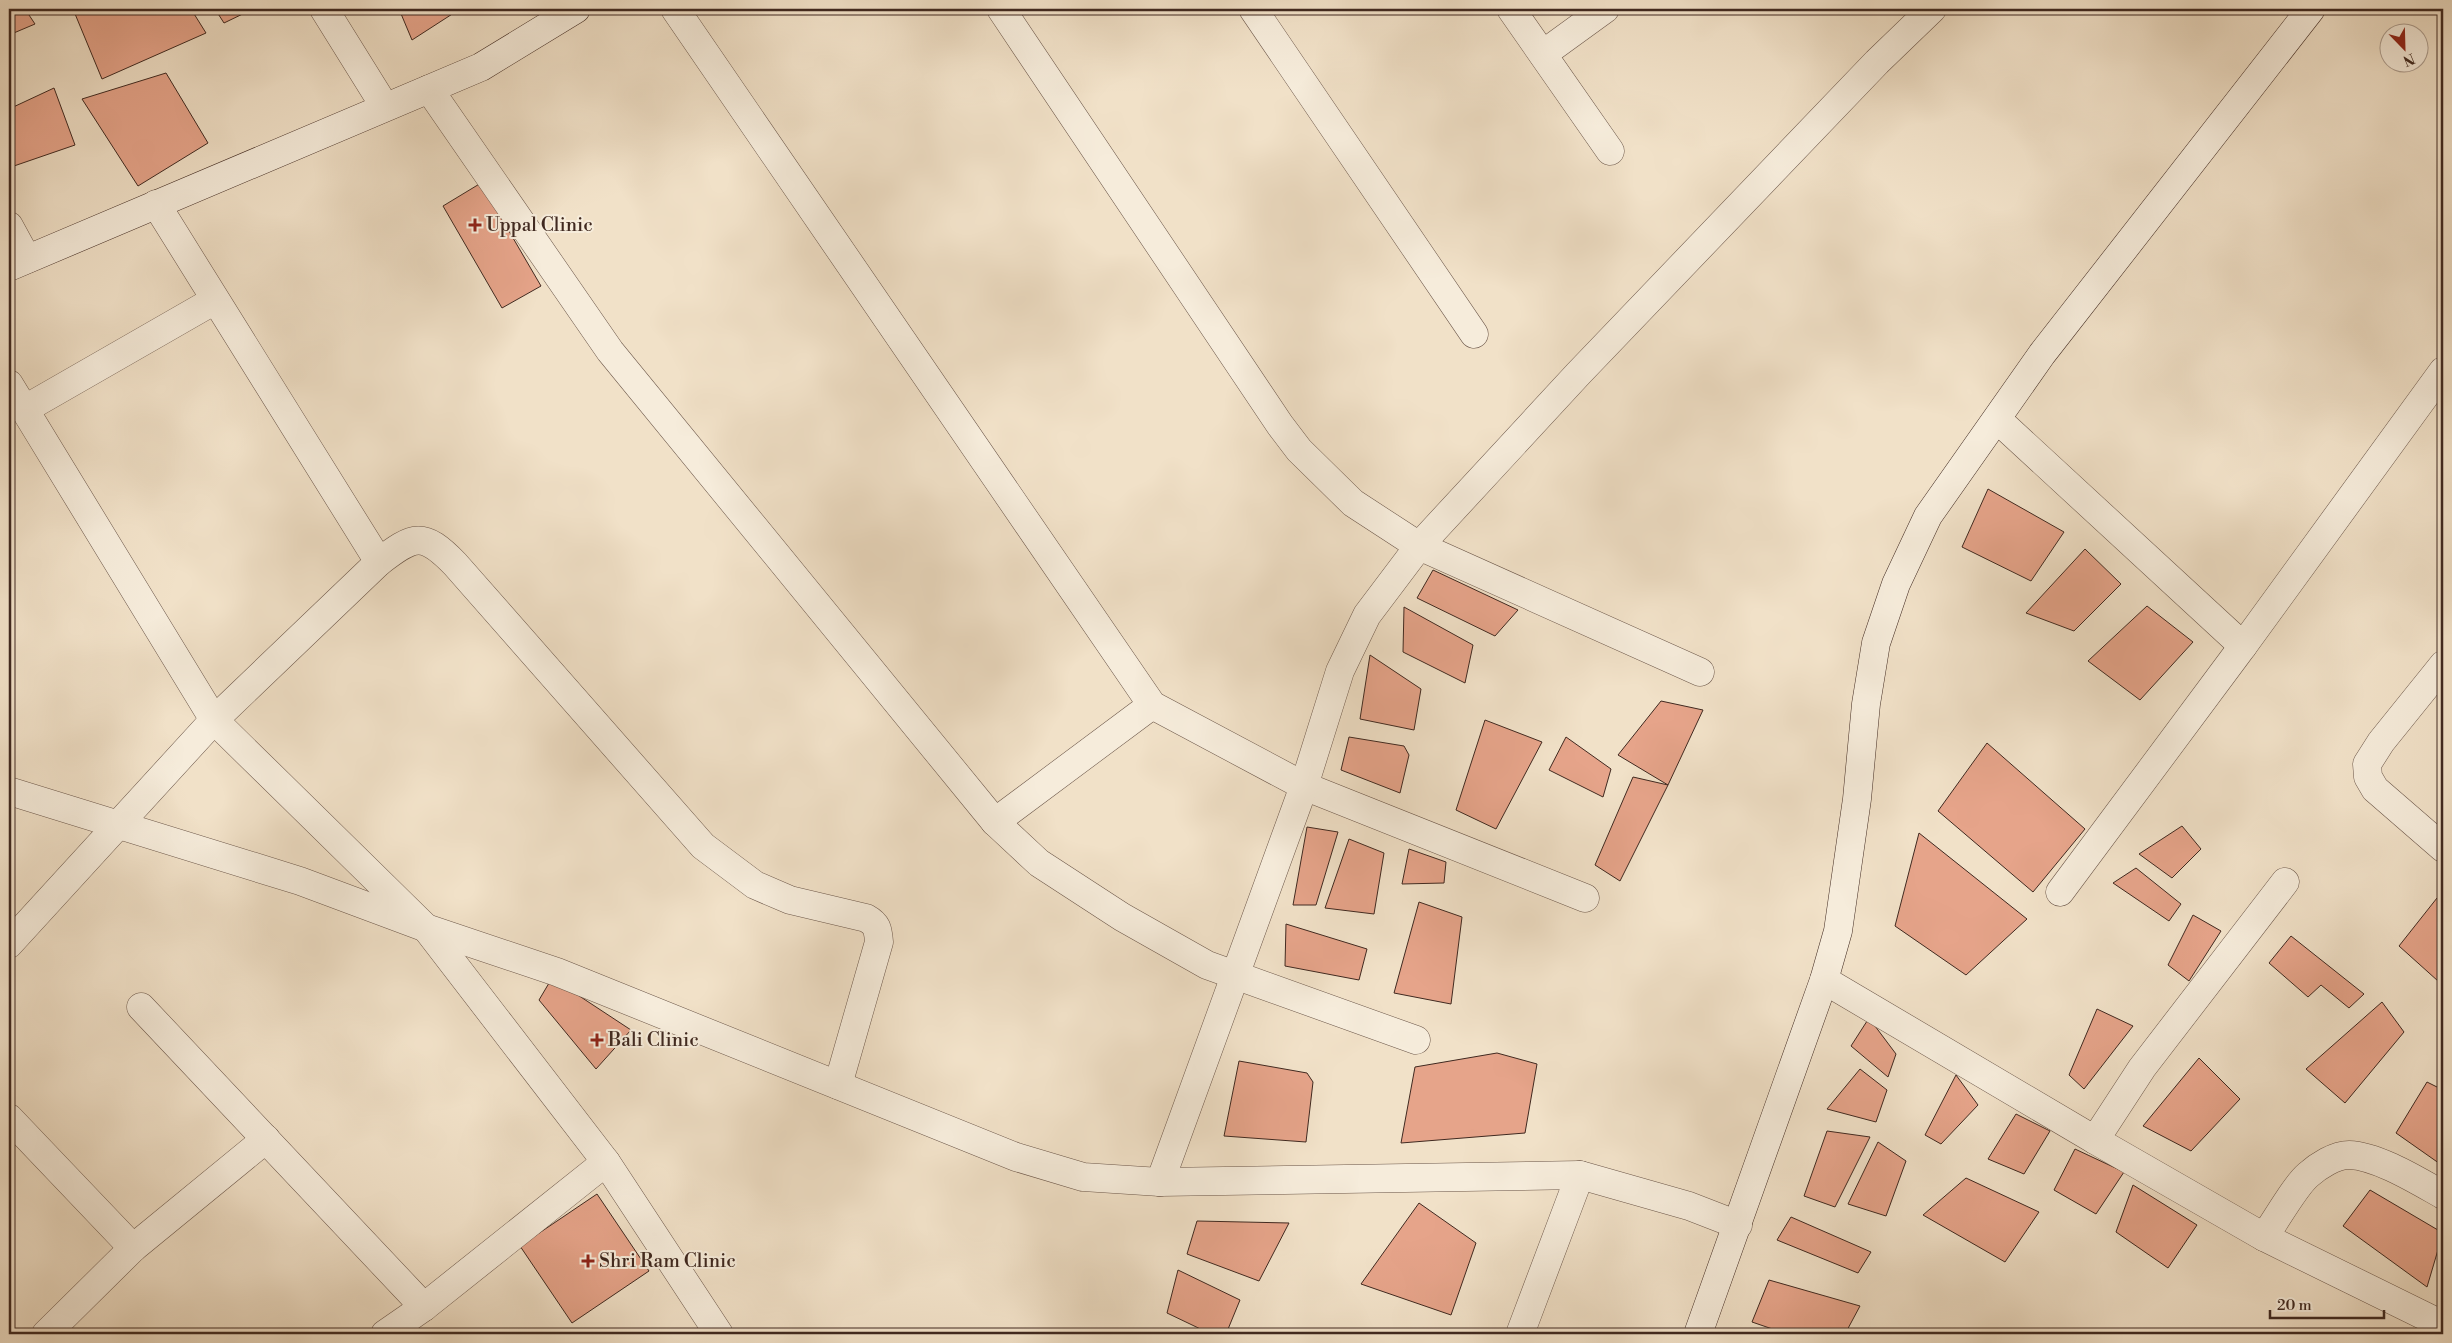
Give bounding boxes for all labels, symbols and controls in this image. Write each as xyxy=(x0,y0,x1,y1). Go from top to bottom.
north arrow xyxy=(2380,22,2430,72)
text: N xyxy=(2400,49,2417,69)
place label: Uppal Clinic xyxy=(486,213,593,237)
marker: Uppal Clinic xyxy=(468,218,482,232)
place label: Bali Clinic xyxy=(607,1028,699,1052)
marker: Bali Clinic xyxy=(590,1033,604,1047)
place label: Shri Ram Clinic xyxy=(599,1249,736,1273)
marker: Shri Ram Clinic xyxy=(581,1254,595,1268)
scale bar xyxy=(2270,1288,2383,1320)
text: 20 m xyxy=(2277,1296,2312,1315)

